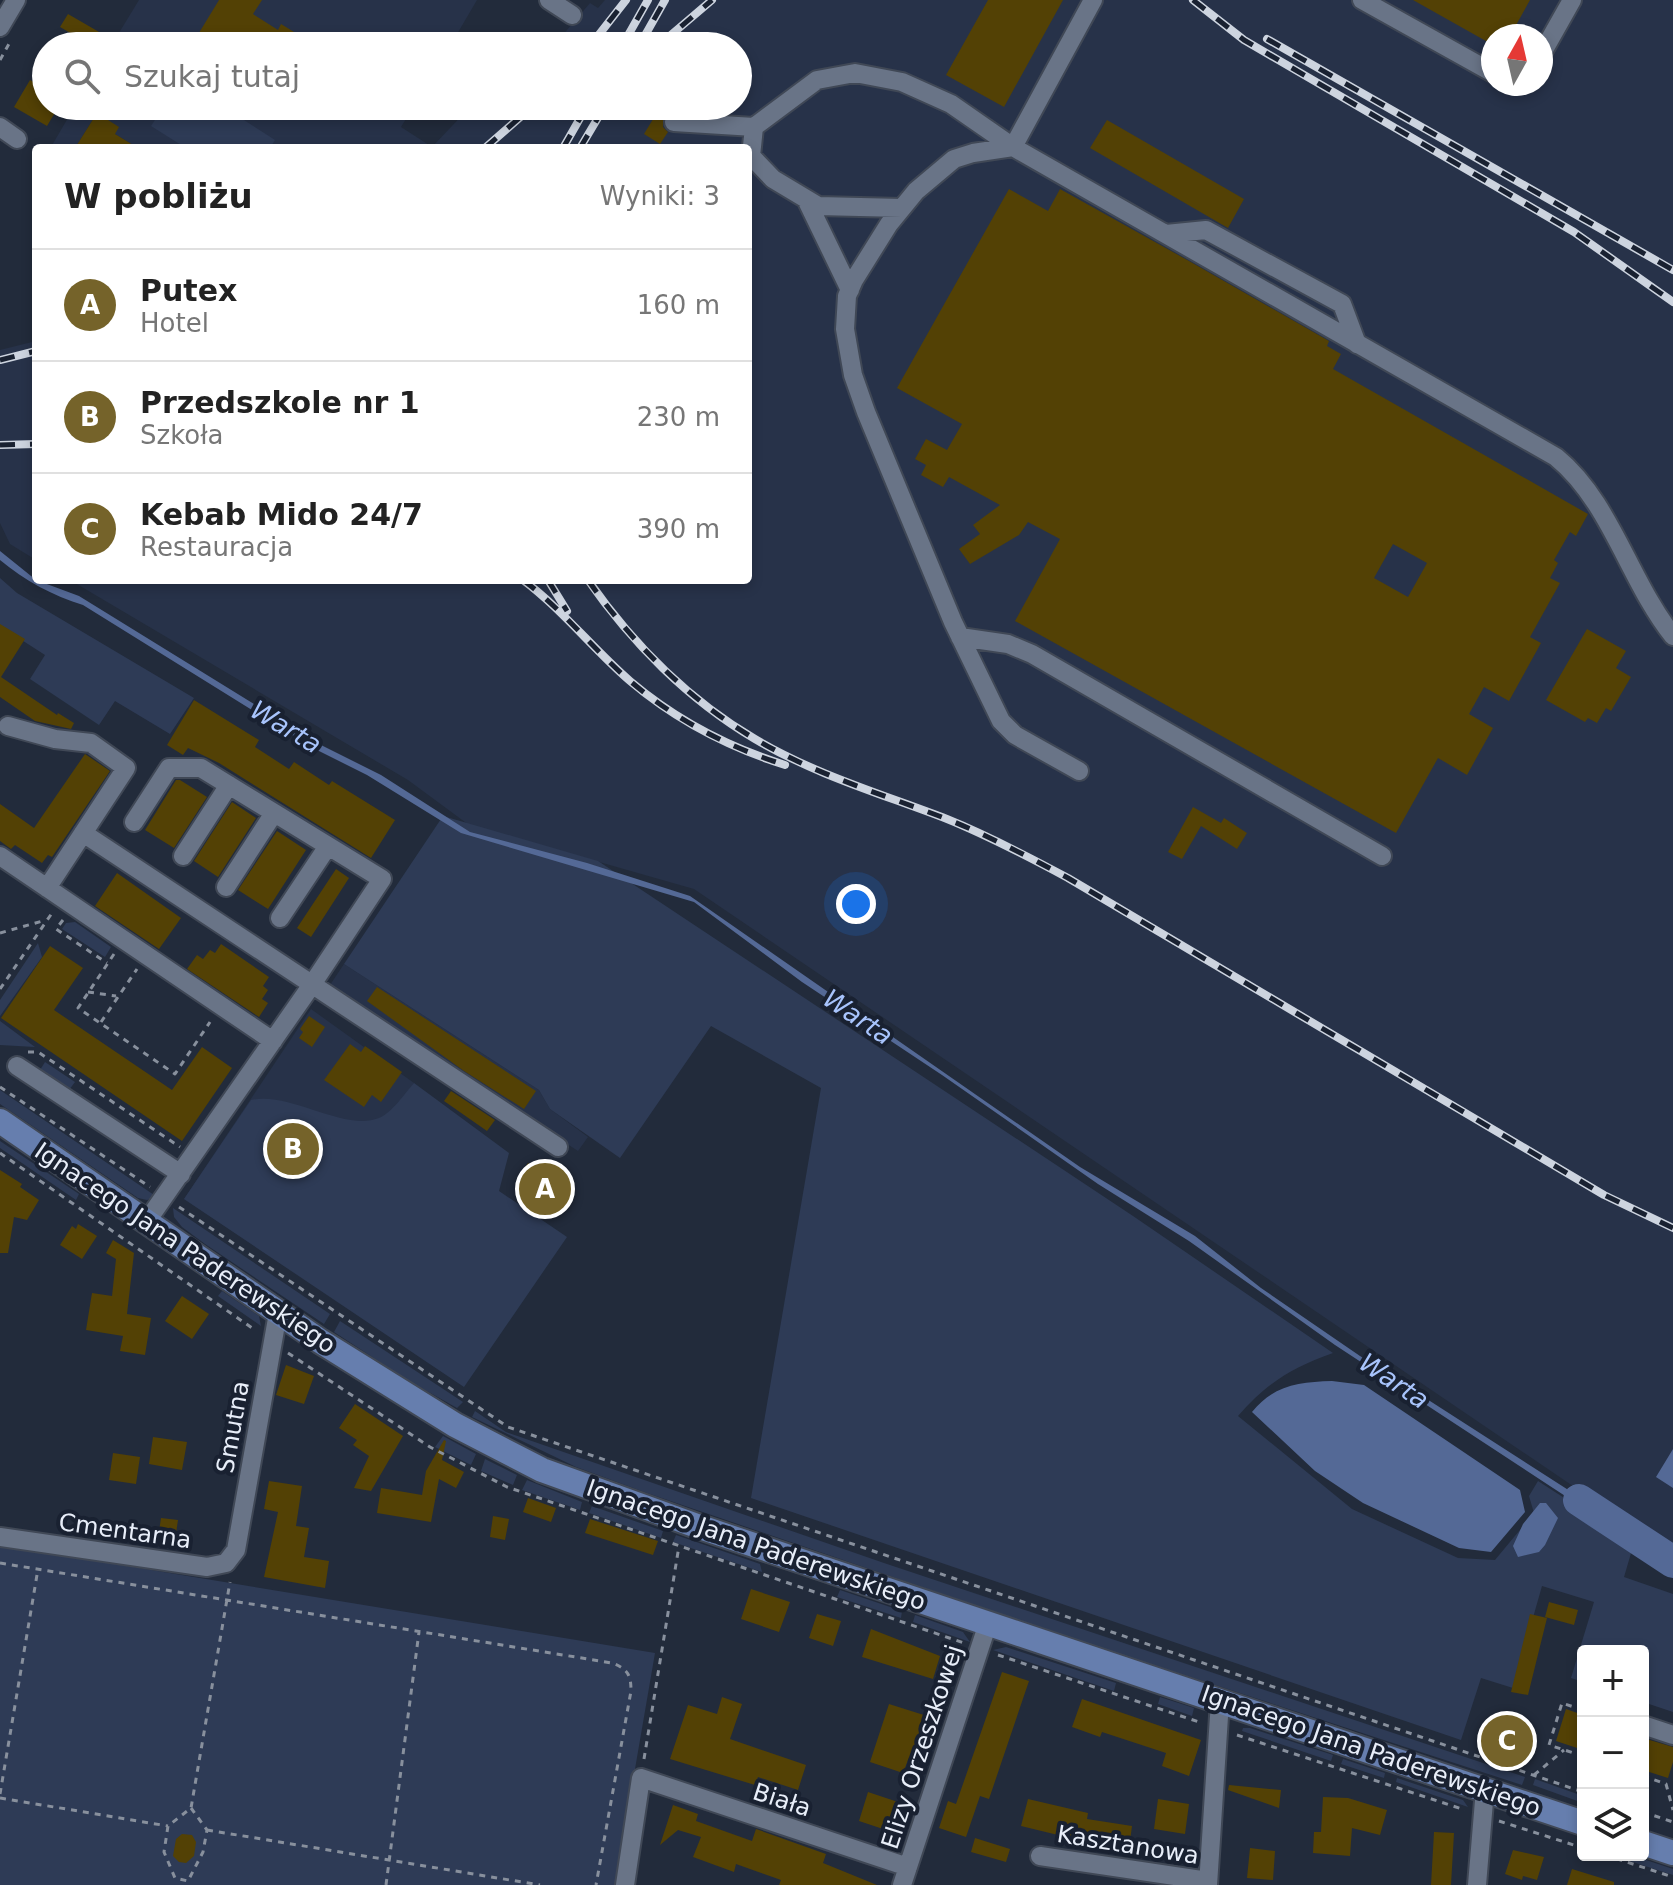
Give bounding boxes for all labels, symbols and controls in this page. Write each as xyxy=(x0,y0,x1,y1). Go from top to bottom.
north arrow xyxy=(1481,24,1553,96)
search box xyxy=(32,32,752,120)
icon: search xyxy=(60,54,104,98)
text: Szukaj tutaj xyxy=(124,59,300,94)
text: W pobliżu xyxy=(64,176,253,216)
text: Wyniki: 3 xyxy=(600,181,720,211)
text: Putex xyxy=(140,273,237,308)
text: A xyxy=(80,290,100,320)
text: 160 m xyxy=(637,290,720,320)
text: Hotel xyxy=(140,308,209,338)
text: Przedszkole nr 1 xyxy=(140,385,420,420)
text: B xyxy=(80,402,100,432)
text: 230 m xyxy=(637,402,720,432)
text: Szkoła xyxy=(140,420,224,450)
text: Kebab Mido 24/7 xyxy=(140,497,423,532)
text: C xyxy=(80,514,100,544)
text: 390 m xyxy=(637,514,720,544)
text: Restauracja xyxy=(140,532,293,562)
water label: Warta xyxy=(245,694,327,760)
your location xyxy=(836,884,876,924)
water label: Warta xyxy=(818,983,898,1051)
pin: B xyxy=(267,1119,319,1179)
street label: Ignacego Jana Paderewskiego xyxy=(29,1137,341,1359)
pin: A xyxy=(519,1159,571,1219)
water label: Warta xyxy=(1354,1347,1434,1415)
street label: Smutna xyxy=(211,1379,255,1475)
street label: Ignacego Jana Paderewskiego xyxy=(583,1474,929,1616)
street label: Cmentarna xyxy=(57,1508,193,1554)
street label: Elizy Orzeszkowej xyxy=(876,1641,968,1853)
map controls xyxy=(1577,1645,1649,1861)
button: + xyxy=(1577,1645,1649,1717)
street label: Ignacego Jana Paderewskiego xyxy=(1198,1680,1544,1822)
pin: C xyxy=(1481,1711,1533,1771)
button: − xyxy=(1577,1717,1649,1789)
street label: Biała xyxy=(749,1778,815,1822)
button: layers xyxy=(1577,1789,1649,1861)
street label: Kasztanowa xyxy=(1055,1820,1201,1870)

